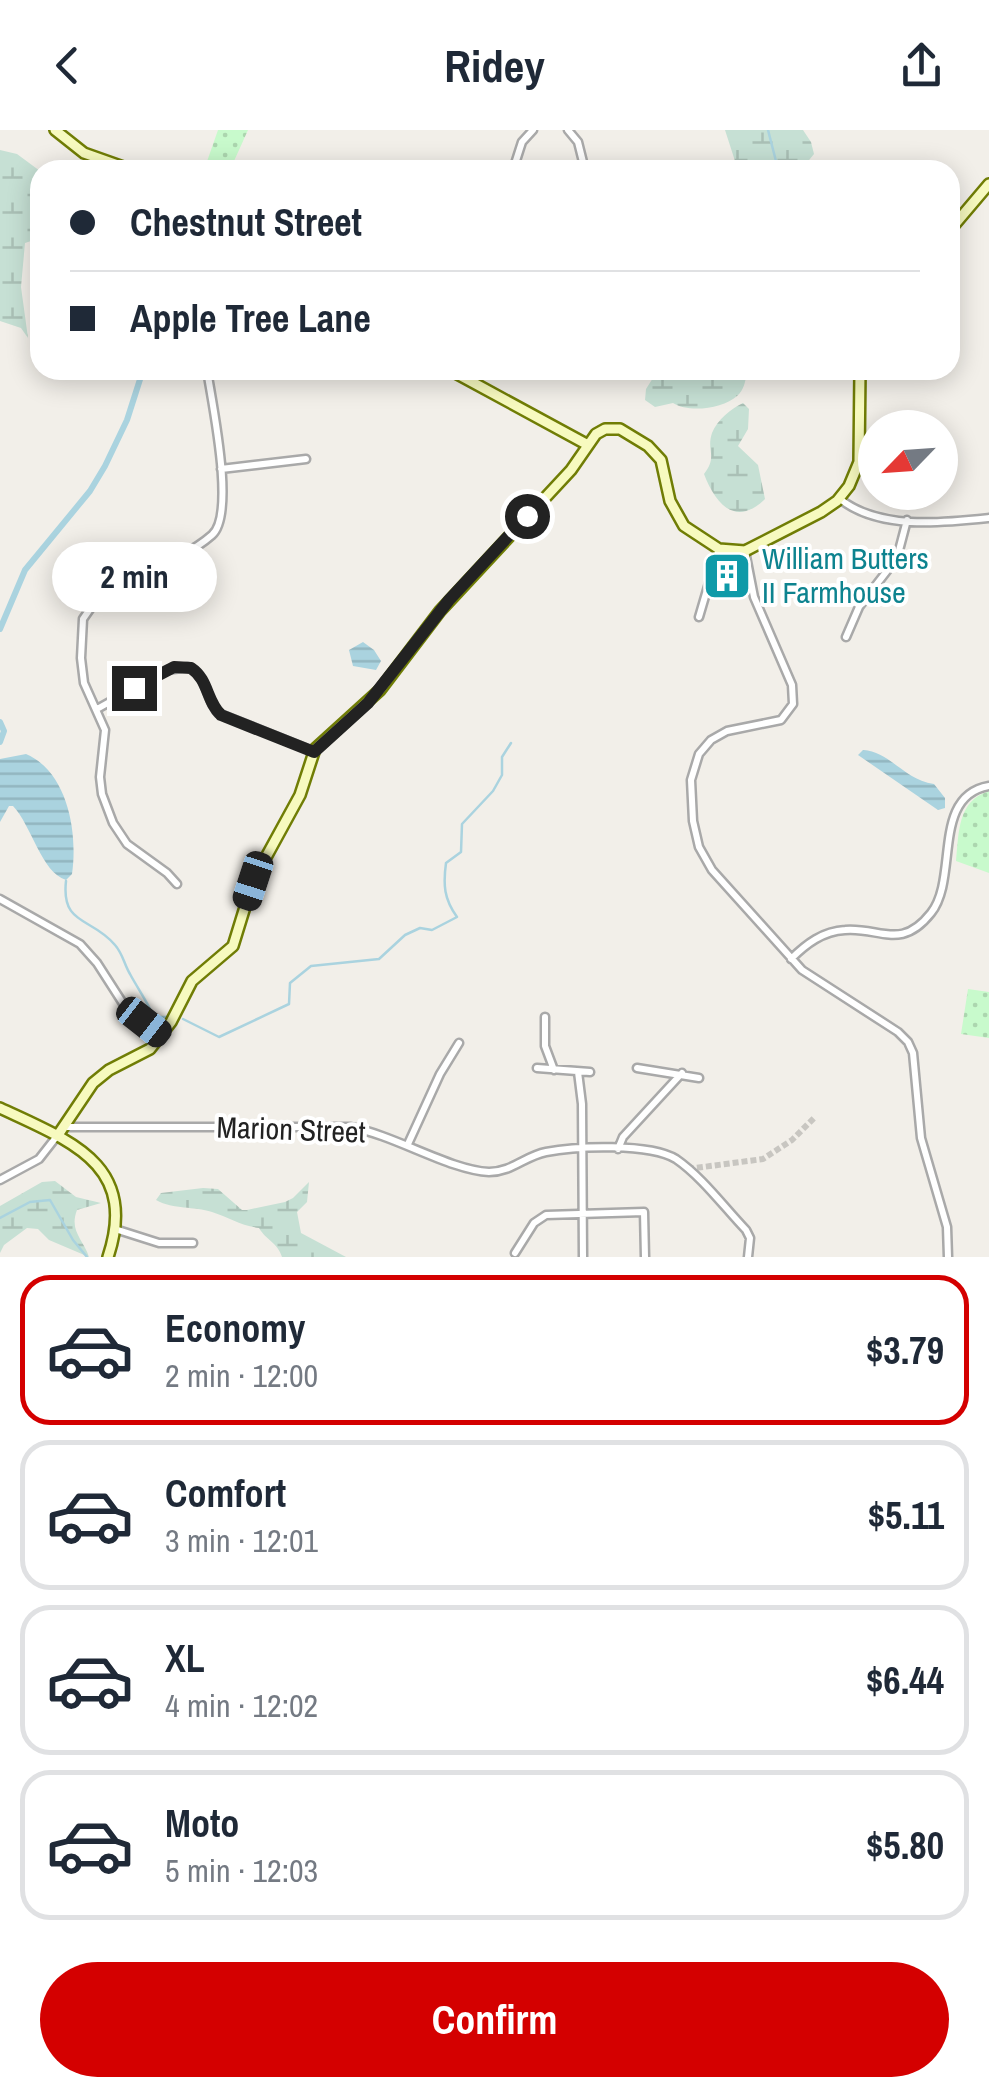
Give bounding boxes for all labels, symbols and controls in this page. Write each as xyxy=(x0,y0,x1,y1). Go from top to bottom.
text: Ridey xyxy=(444,35,545,96)
icon: back xyxy=(40,38,95,93)
icon: share xyxy=(894,38,949,93)
text: Chestnut Street xyxy=(130,197,362,248)
text: Apple Tree Lane xyxy=(130,293,371,344)
north arrow xyxy=(858,410,958,510)
map controls xyxy=(858,410,958,510)
route start xyxy=(505,494,550,539)
place label: William Butters II Farmhouse xyxy=(762,538,929,612)
callout: 2 min xyxy=(52,543,216,613)
building icon: William Butters II Farmhouse xyxy=(701,550,753,602)
text: 2 min xyxy=(100,555,169,598)
route end xyxy=(112,666,157,711)
car xyxy=(229,848,277,914)
car xyxy=(111,992,177,1052)
street label: Marion Street xyxy=(216,1106,366,1152)
text: Economy xyxy=(165,1303,305,1354)
icon: car xyxy=(45,1305,135,1395)
text: $3.79 xyxy=(866,1325,944,1376)
text: 2 min · 12:00 xyxy=(165,1354,318,1397)
text: Comfort xyxy=(165,1468,286,1519)
icon: car xyxy=(45,1470,135,1560)
text: $5.11 xyxy=(868,1490,944,1541)
text: 3 min · 12:01 xyxy=(165,1519,318,1562)
text: XL xyxy=(165,1633,205,1684)
icon: car xyxy=(45,1635,135,1725)
text: $6.44 xyxy=(866,1655,944,1706)
text: 4 min · 12:02 xyxy=(165,1684,318,1727)
text: Moto xyxy=(165,1798,239,1849)
icon: car xyxy=(45,1800,135,1890)
text: $5.80 xyxy=(866,1820,944,1871)
text: 5 min · 12:03 xyxy=(165,1849,318,1892)
button: Confirm xyxy=(40,1962,949,2077)

